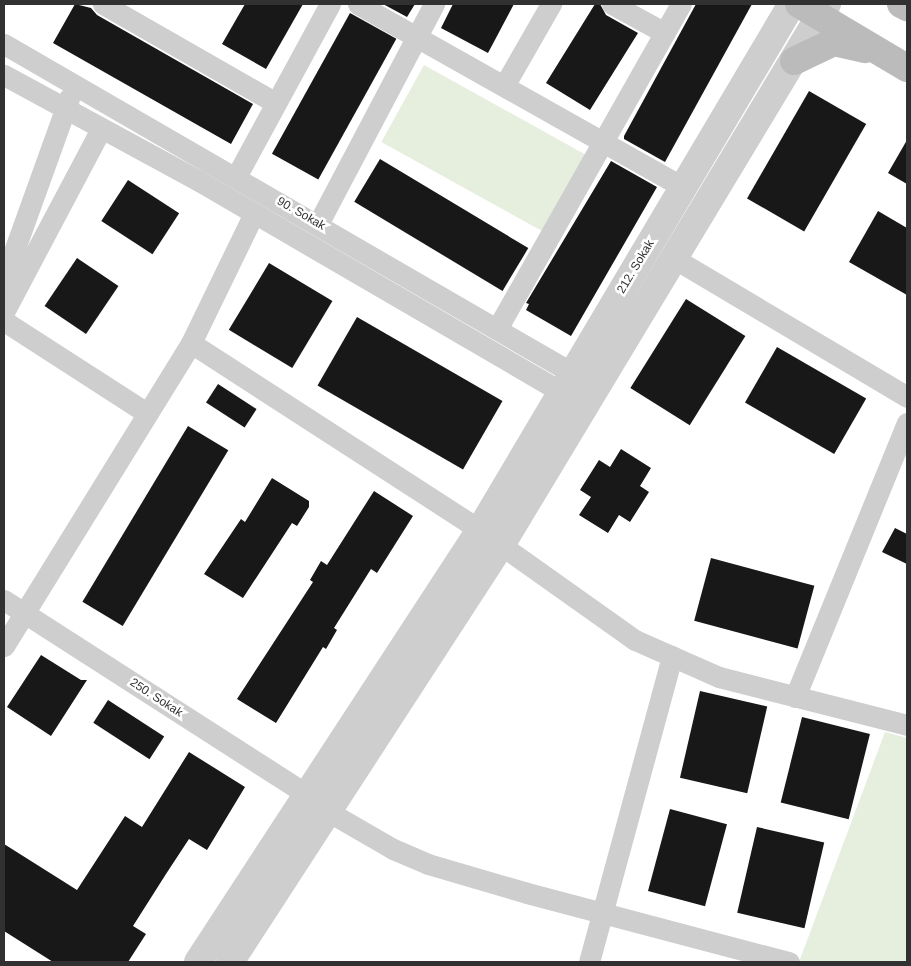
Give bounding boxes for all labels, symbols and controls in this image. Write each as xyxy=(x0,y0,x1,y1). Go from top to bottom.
street label: 90. Sokak xyxy=(274,194,328,234)
street label: 212. Sokak xyxy=(614,238,658,296)
street label: 250. Sokak xyxy=(127,676,185,720)

